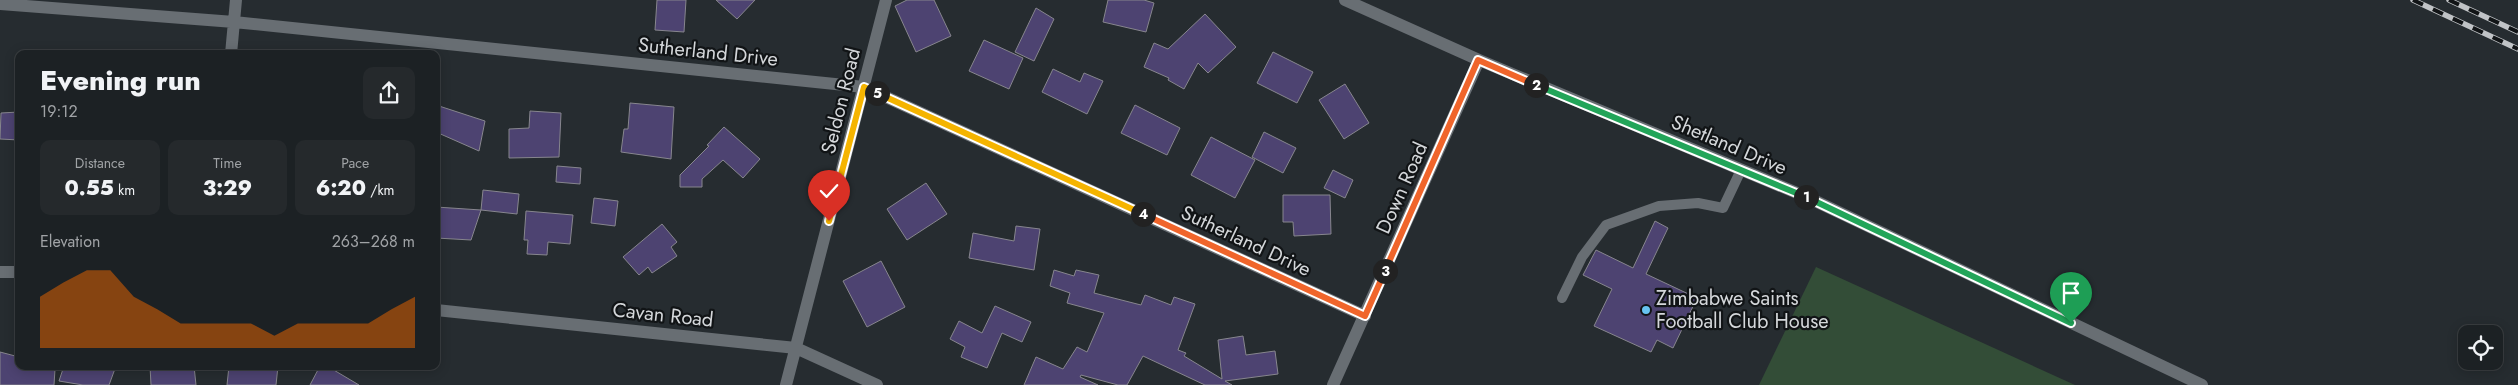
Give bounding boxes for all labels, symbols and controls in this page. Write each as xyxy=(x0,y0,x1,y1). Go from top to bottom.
street label: Sutherland Drive xyxy=(637,30,779,74)
street label: Seldon Road xyxy=(814,45,868,157)
text: Evening run xyxy=(40,60,201,101)
button: share xyxy=(363,67,415,119)
pin: 2 xyxy=(1524,72,1548,98)
text: 2 xyxy=(1532,75,1541,95)
pin: 5 xyxy=(864,80,890,106)
text: 5 xyxy=(873,83,882,103)
text: 19:12 xyxy=(40,100,78,123)
street label: Shetland Drive xyxy=(1667,108,1791,182)
street label: Down Road xyxy=(1369,138,1435,238)
text: Distance xyxy=(75,153,125,173)
text: Time xyxy=(213,153,242,173)
text: Pace xyxy=(341,153,369,173)
pin xyxy=(808,170,850,221)
text: 0.55 xyxy=(65,173,114,203)
text: 3:29 xyxy=(203,173,252,203)
text: 6:20 xyxy=(316,173,366,203)
icon: check xyxy=(815,177,843,205)
text: km xyxy=(114,180,135,200)
text: /km xyxy=(366,180,394,200)
pin: 1 xyxy=(1794,184,1818,210)
text: 1 xyxy=(1803,187,1810,207)
street label: Sutherland Drive xyxy=(1176,198,1316,284)
pin: 4 xyxy=(1130,202,1156,226)
text: 4 xyxy=(1139,204,1148,224)
text: Elevation xyxy=(40,230,100,253)
text: 263–268 m xyxy=(332,230,415,253)
pin: 3 xyxy=(1372,258,1398,284)
text: 3 xyxy=(1381,261,1390,281)
pin xyxy=(2050,272,2092,323)
icon: arrive xyxy=(2057,279,2085,307)
place label: Zimbabwe Saints Football Club House xyxy=(1656,284,1829,336)
street label: Cavan Road xyxy=(611,295,715,335)
marker: Zimbabwe Saints Football Club House xyxy=(1640,304,1652,316)
map controls xyxy=(2458,325,2503,370)
button: locate xyxy=(2458,325,2503,370)

